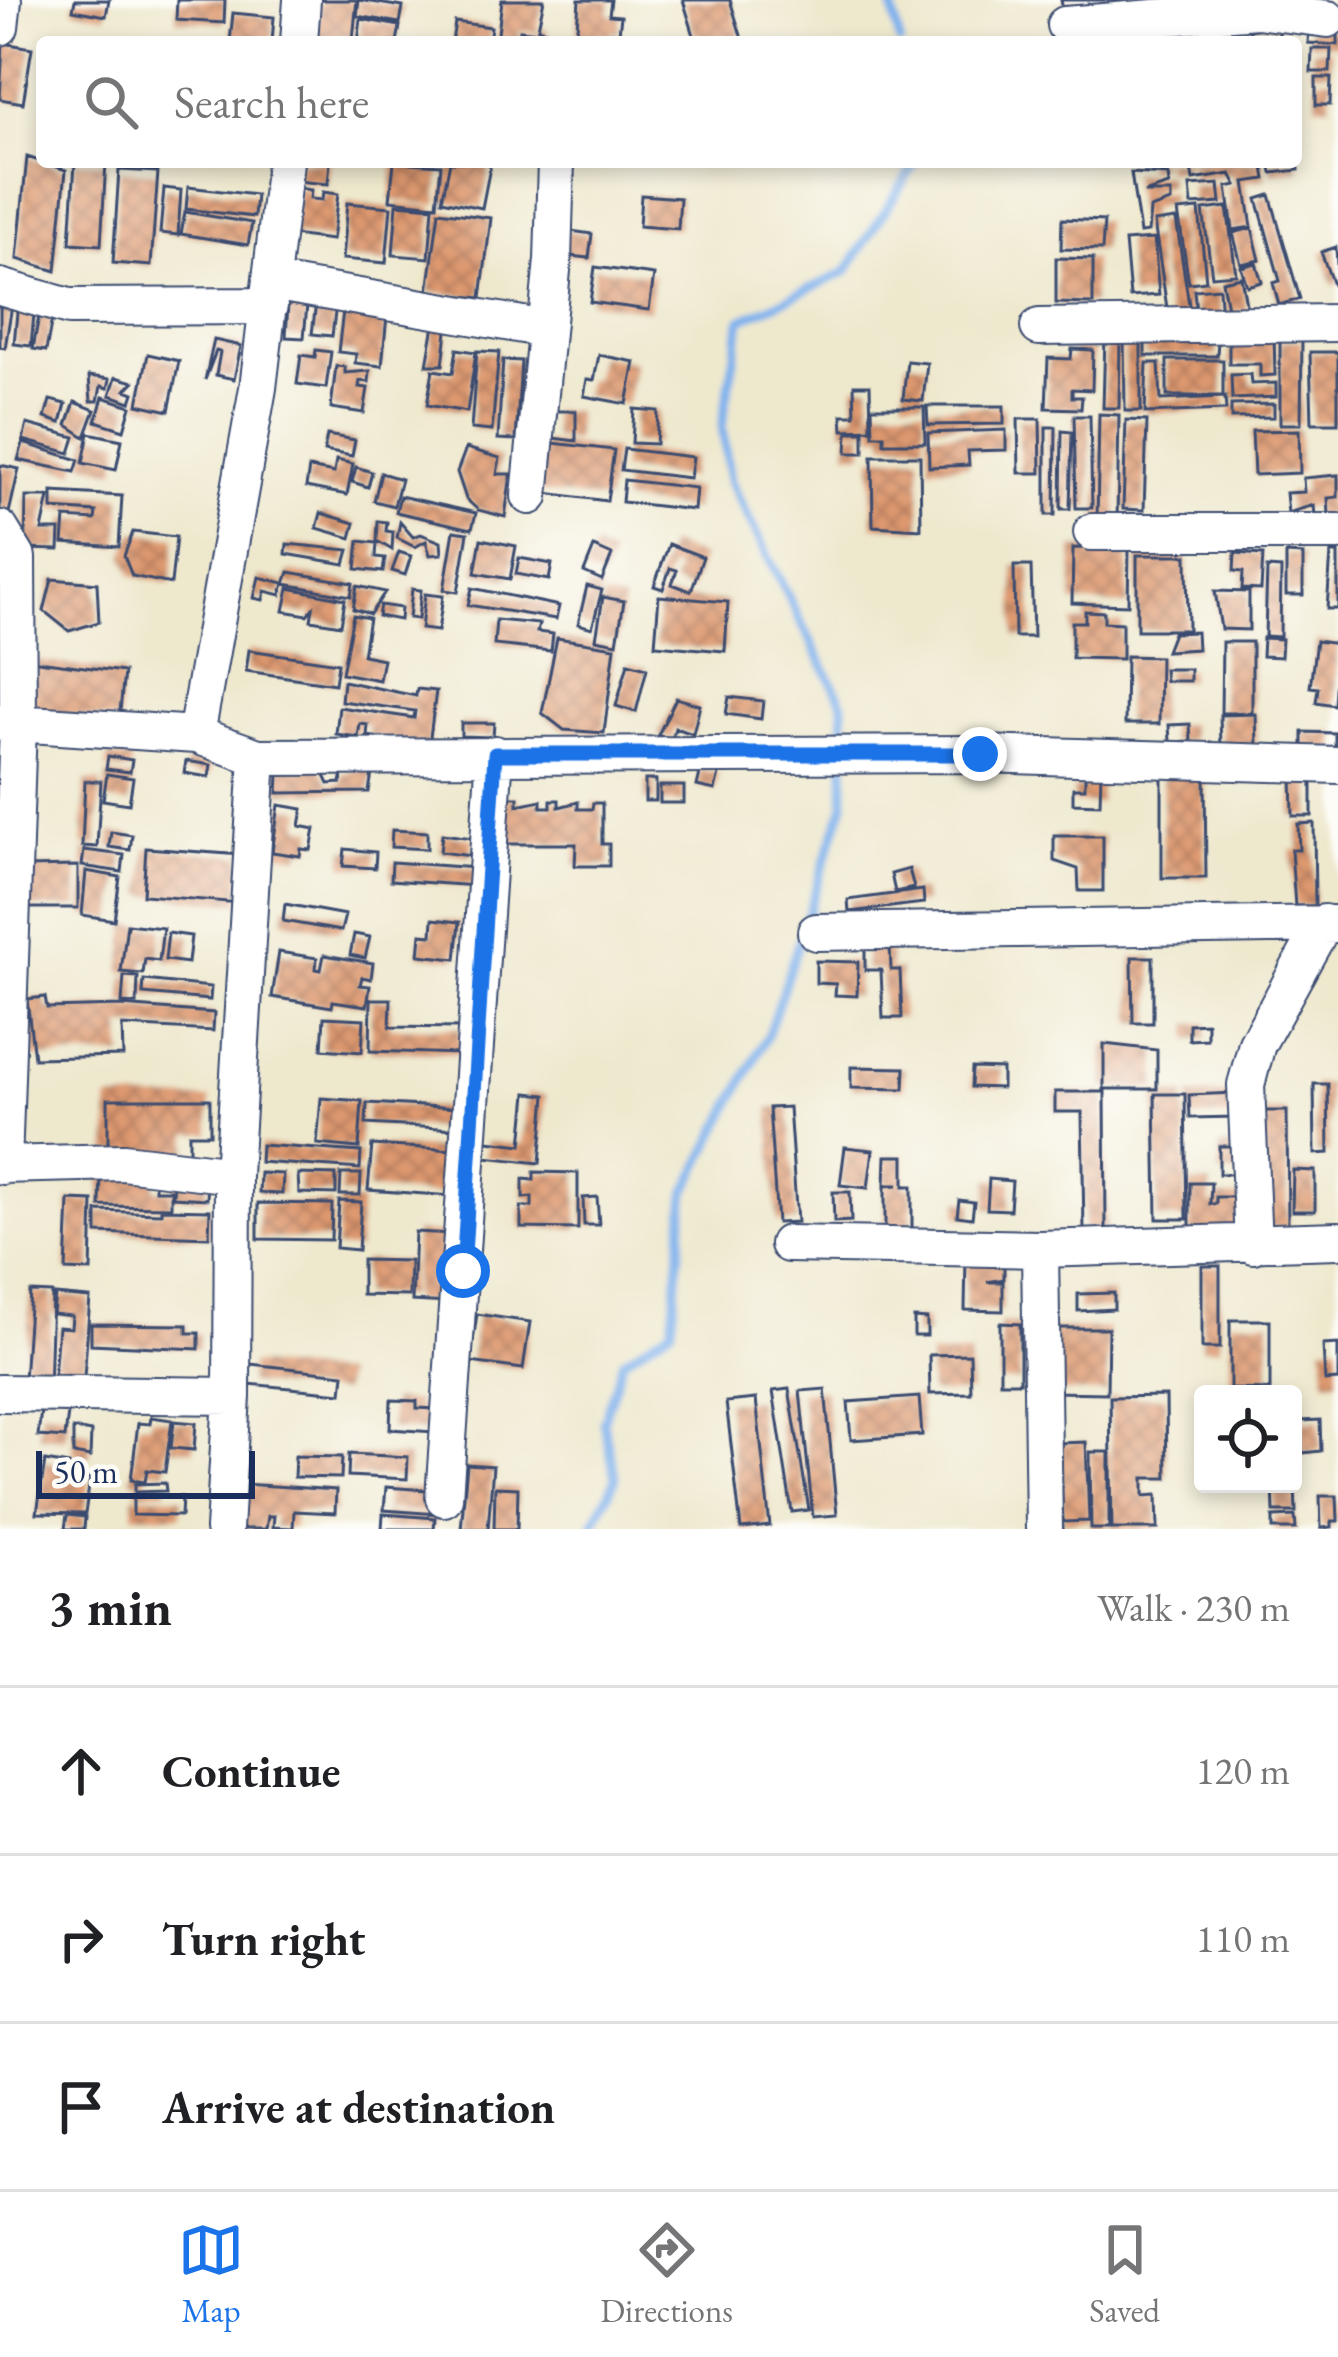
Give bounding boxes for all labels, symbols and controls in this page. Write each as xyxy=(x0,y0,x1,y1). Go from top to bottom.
search box xyxy=(36,36,1302,168)
icon: search xyxy=(78,69,144,135)
text: Search here xyxy=(174,73,369,131)
route end xyxy=(953,727,1007,781)
route start xyxy=(436,1244,490,1298)
map controls xyxy=(1194,1385,1302,1493)
button: locate xyxy=(1194,1385,1302,1493)
scale bar xyxy=(36,1445,255,1498)
text: 50 m xyxy=(54,1450,118,1493)
text: 3 min xyxy=(48,1574,172,1640)
text: Walk · 230 m xyxy=(1097,1582,1290,1633)
icon: ahead xyxy=(48,1738,114,1804)
text: Continue xyxy=(162,1742,340,1800)
text: 120 m xyxy=(1196,1745,1290,1796)
icon: right xyxy=(48,1906,114,1972)
text: Turn right xyxy=(162,1910,365,1968)
text: 110 m xyxy=(1196,1913,1290,1964)
icon: arrive xyxy=(48,2074,114,2140)
text: Arrive at destination xyxy=(162,2078,555,2136)
tab: Map xyxy=(178,2217,244,2332)
tab: Directions xyxy=(600,2217,733,2332)
tab: Saved xyxy=(1089,2217,1160,2332)

